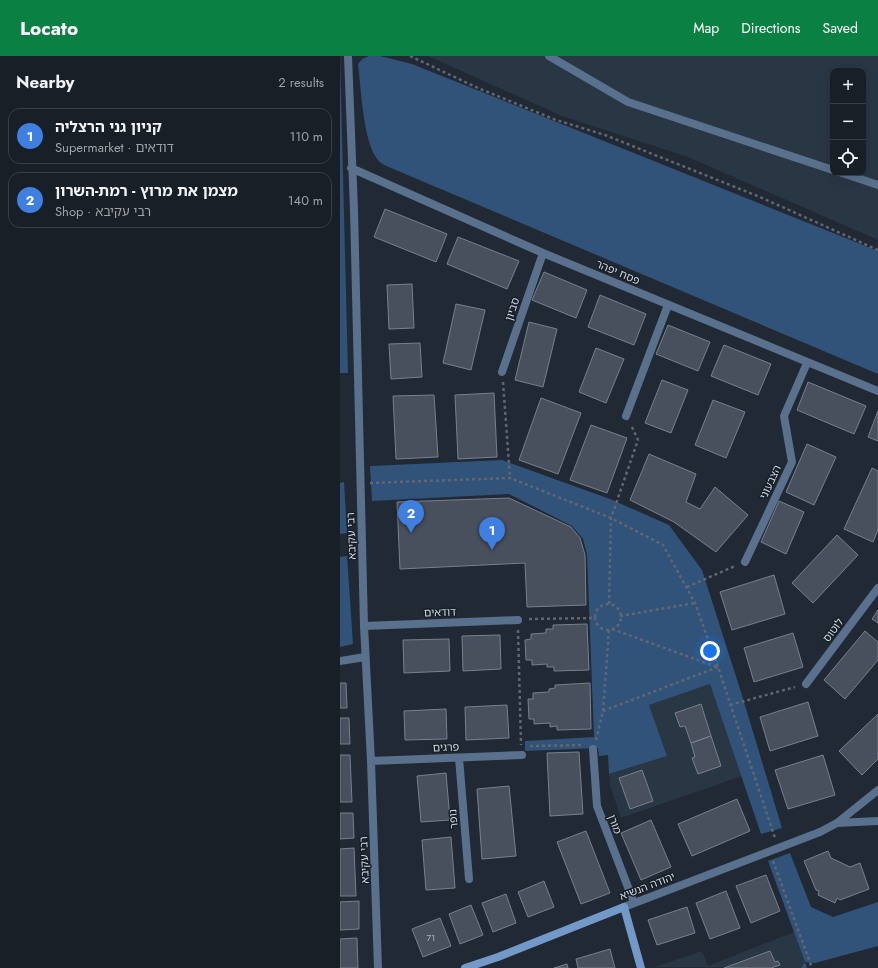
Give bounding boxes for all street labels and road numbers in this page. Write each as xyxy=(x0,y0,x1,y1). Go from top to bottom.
street label: פסח יפהר xyxy=(594,256,643,289)
street label: סביון xyxy=(501,295,523,323)
street label: הצבעוני xyxy=(755,462,785,502)
street label: רבי עקיבא xyxy=(342,512,360,560)
street label: דודאים xyxy=(424,603,457,621)
street label: לוטוס xyxy=(819,615,847,645)
street label: פרגים xyxy=(432,739,460,755)
street label: נופר xyxy=(444,809,462,829)
street label: מורן xyxy=(604,812,626,836)
street label: רבי עקיבא xyxy=(355,836,373,884)
street label: יהודה הנשיא xyxy=(617,868,677,904)

